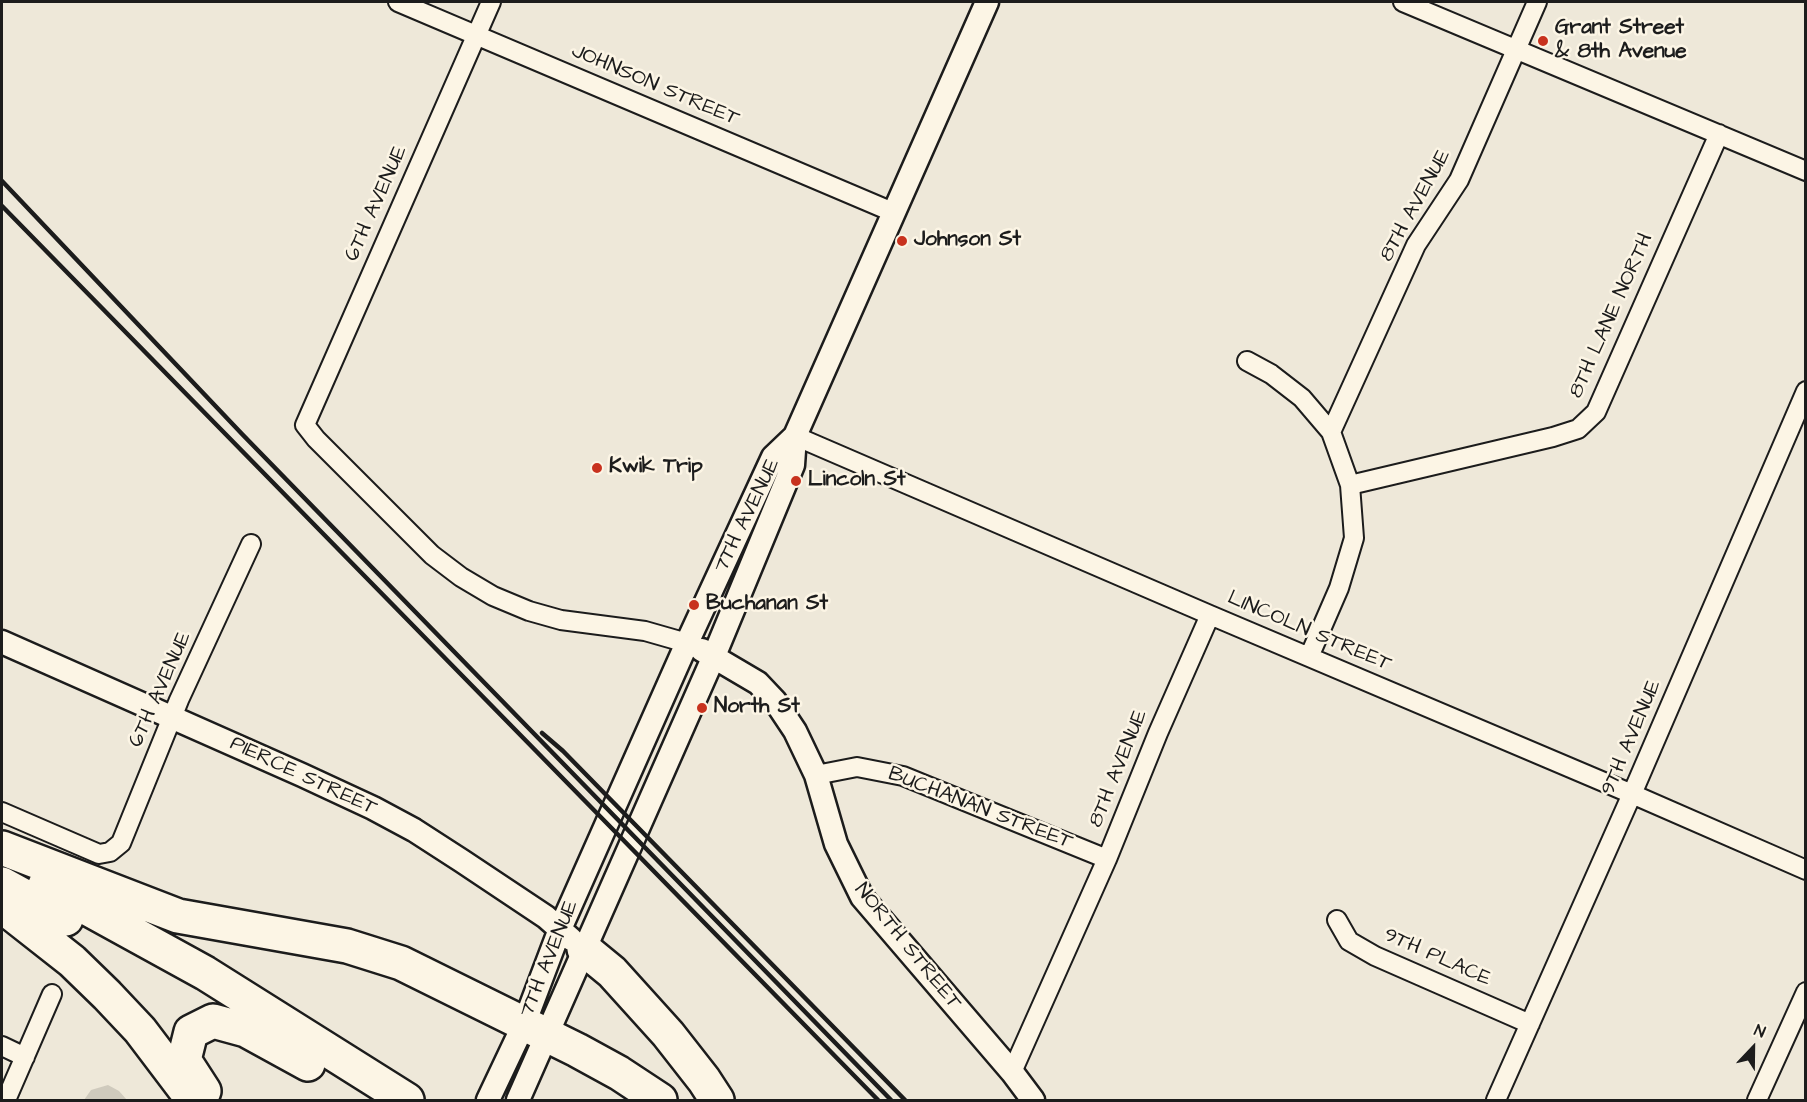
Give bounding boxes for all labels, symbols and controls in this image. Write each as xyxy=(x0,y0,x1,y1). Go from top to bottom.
place label: Grant Street & 8th Avenue xyxy=(1555,16,1687,66)
marker: Grant Street & 8th Avenue xyxy=(1536,34,1550,48)
street label: JOHNSON STREET xyxy=(567,39,743,133)
street label: 6TH AVENUE xyxy=(340,142,414,266)
street label: 8TH AVENUE xyxy=(1375,146,1457,266)
place label: Johnson St xyxy=(914,228,1021,254)
street label: 8TH LANE NORTH xyxy=(1564,230,1660,402)
marker: Johnson St xyxy=(895,234,909,248)
place label: Kwik Trip xyxy=(609,455,703,481)
street label: 7TH AVENUE xyxy=(710,455,786,577)
marker: Kwik Trip xyxy=(590,461,604,475)
place label: Lincoln St xyxy=(808,468,906,494)
marker: Lincoln St xyxy=(789,474,803,488)
street label: LINCOLN STREET xyxy=(1223,586,1395,678)
place label: Buchanan St xyxy=(706,592,828,618)
marker: Buchanan St xyxy=(687,598,701,612)
street label: 6TH AVENUE xyxy=(124,628,198,752)
street label: 9TH AVENUE xyxy=(1596,677,1668,799)
place label: North St xyxy=(714,695,800,721)
marker: North St xyxy=(695,701,709,715)
street label: 8TH AVENUE xyxy=(1084,707,1154,831)
street label: PIERCE STREET xyxy=(226,732,380,822)
street label: BUCHANAN STREET xyxy=(884,762,1076,856)
street label: NORTH STREET xyxy=(848,878,966,1016)
street label: 7TH AVENUE xyxy=(515,897,585,1021)
street label: 9TH PLACE xyxy=(1379,923,1495,993)
north arrow xyxy=(1723,1018,1783,1078)
text: N xyxy=(1751,1019,1769,1043)

